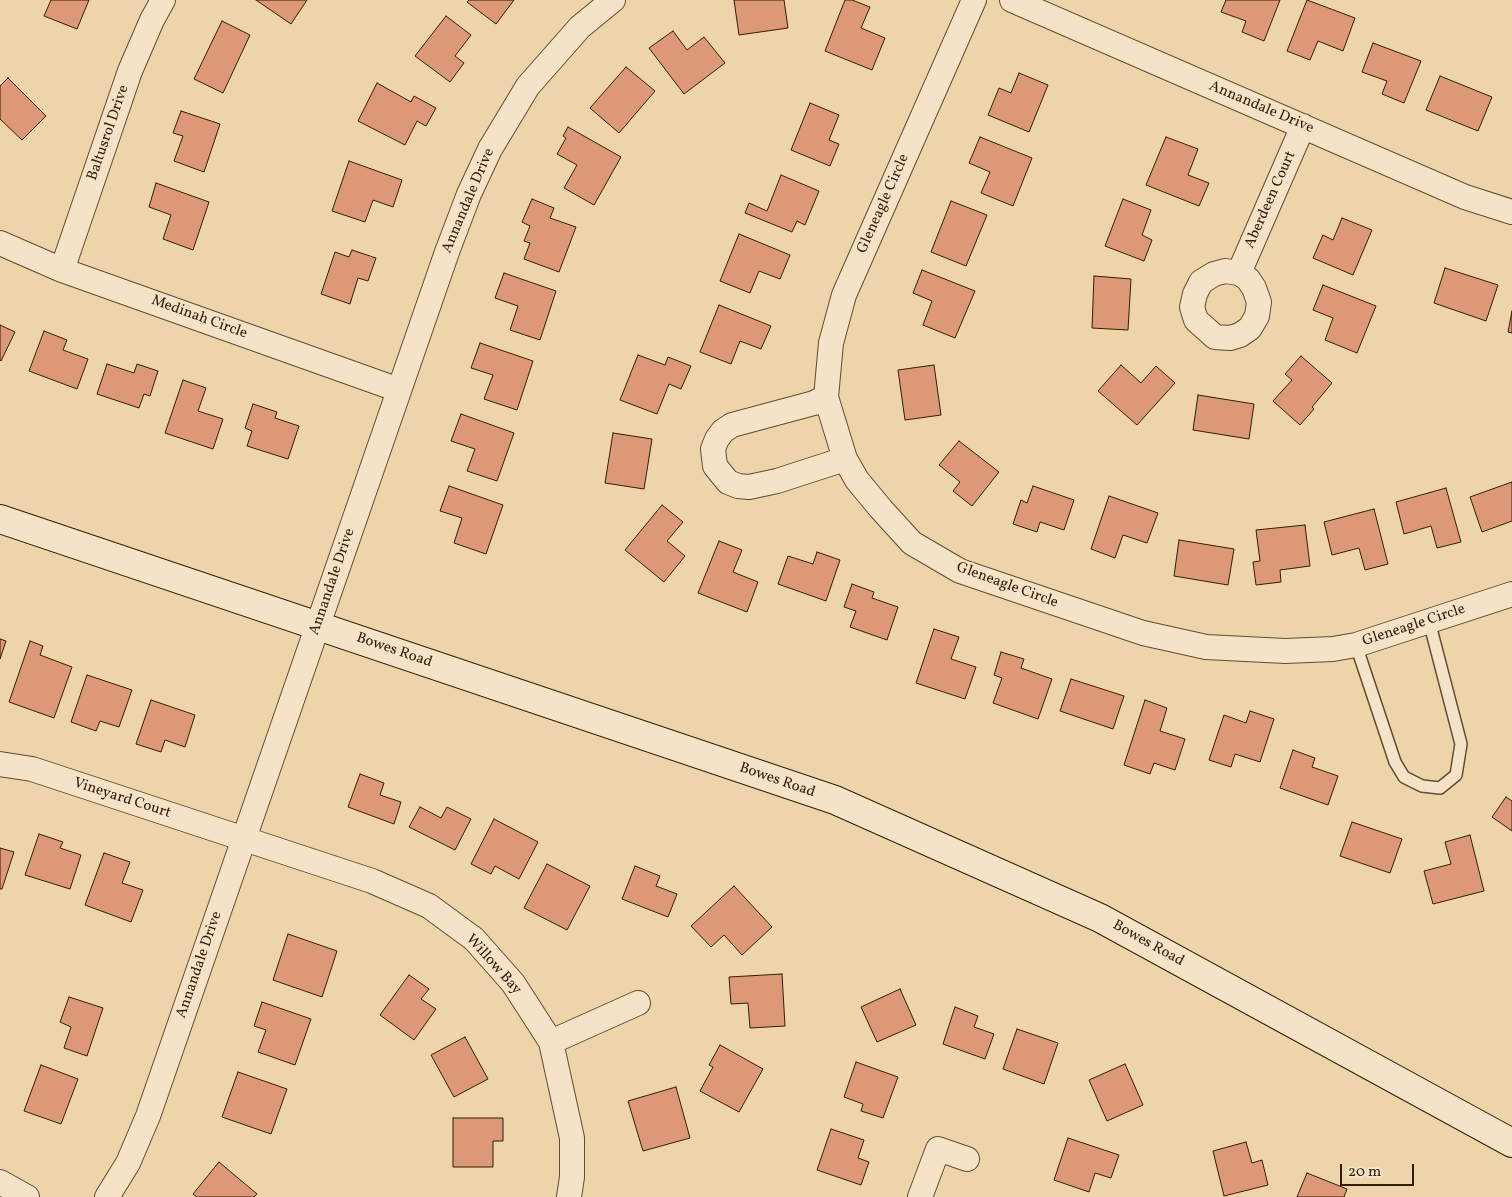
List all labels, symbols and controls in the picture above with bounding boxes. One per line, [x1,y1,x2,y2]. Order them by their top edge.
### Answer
street label: Annandale Drive [1206,78,1316,138]
street label: Baltusrol Drive [84,83,134,183]
street label: Annandale Drive [439,146,499,256]
street label: Aberdeen Court [1242,149,1300,251]
street label: Gleneagle Circle [854,152,914,256]
street label: Medinah Circle [149,292,249,344]
street label: Annandale Drive [306,526,360,638]
street label: Gleneagle Circle [954,559,1060,613]
street label: Gleneagle Circle [1360,601,1468,651]
street label: Bowes Road [354,630,434,672]
street label: Bowes Road [737,760,817,802]
street label: Vineyard Court [71,775,173,823]
street label: Annandale Drive [173,909,227,1021]
street label: Bowes Road [1109,917,1187,971]
street label: Willow Bay [461,931,525,999]
scale bar [1342,1154,1416,1186]
text: 20 m [1348,1162,1381,1183]

